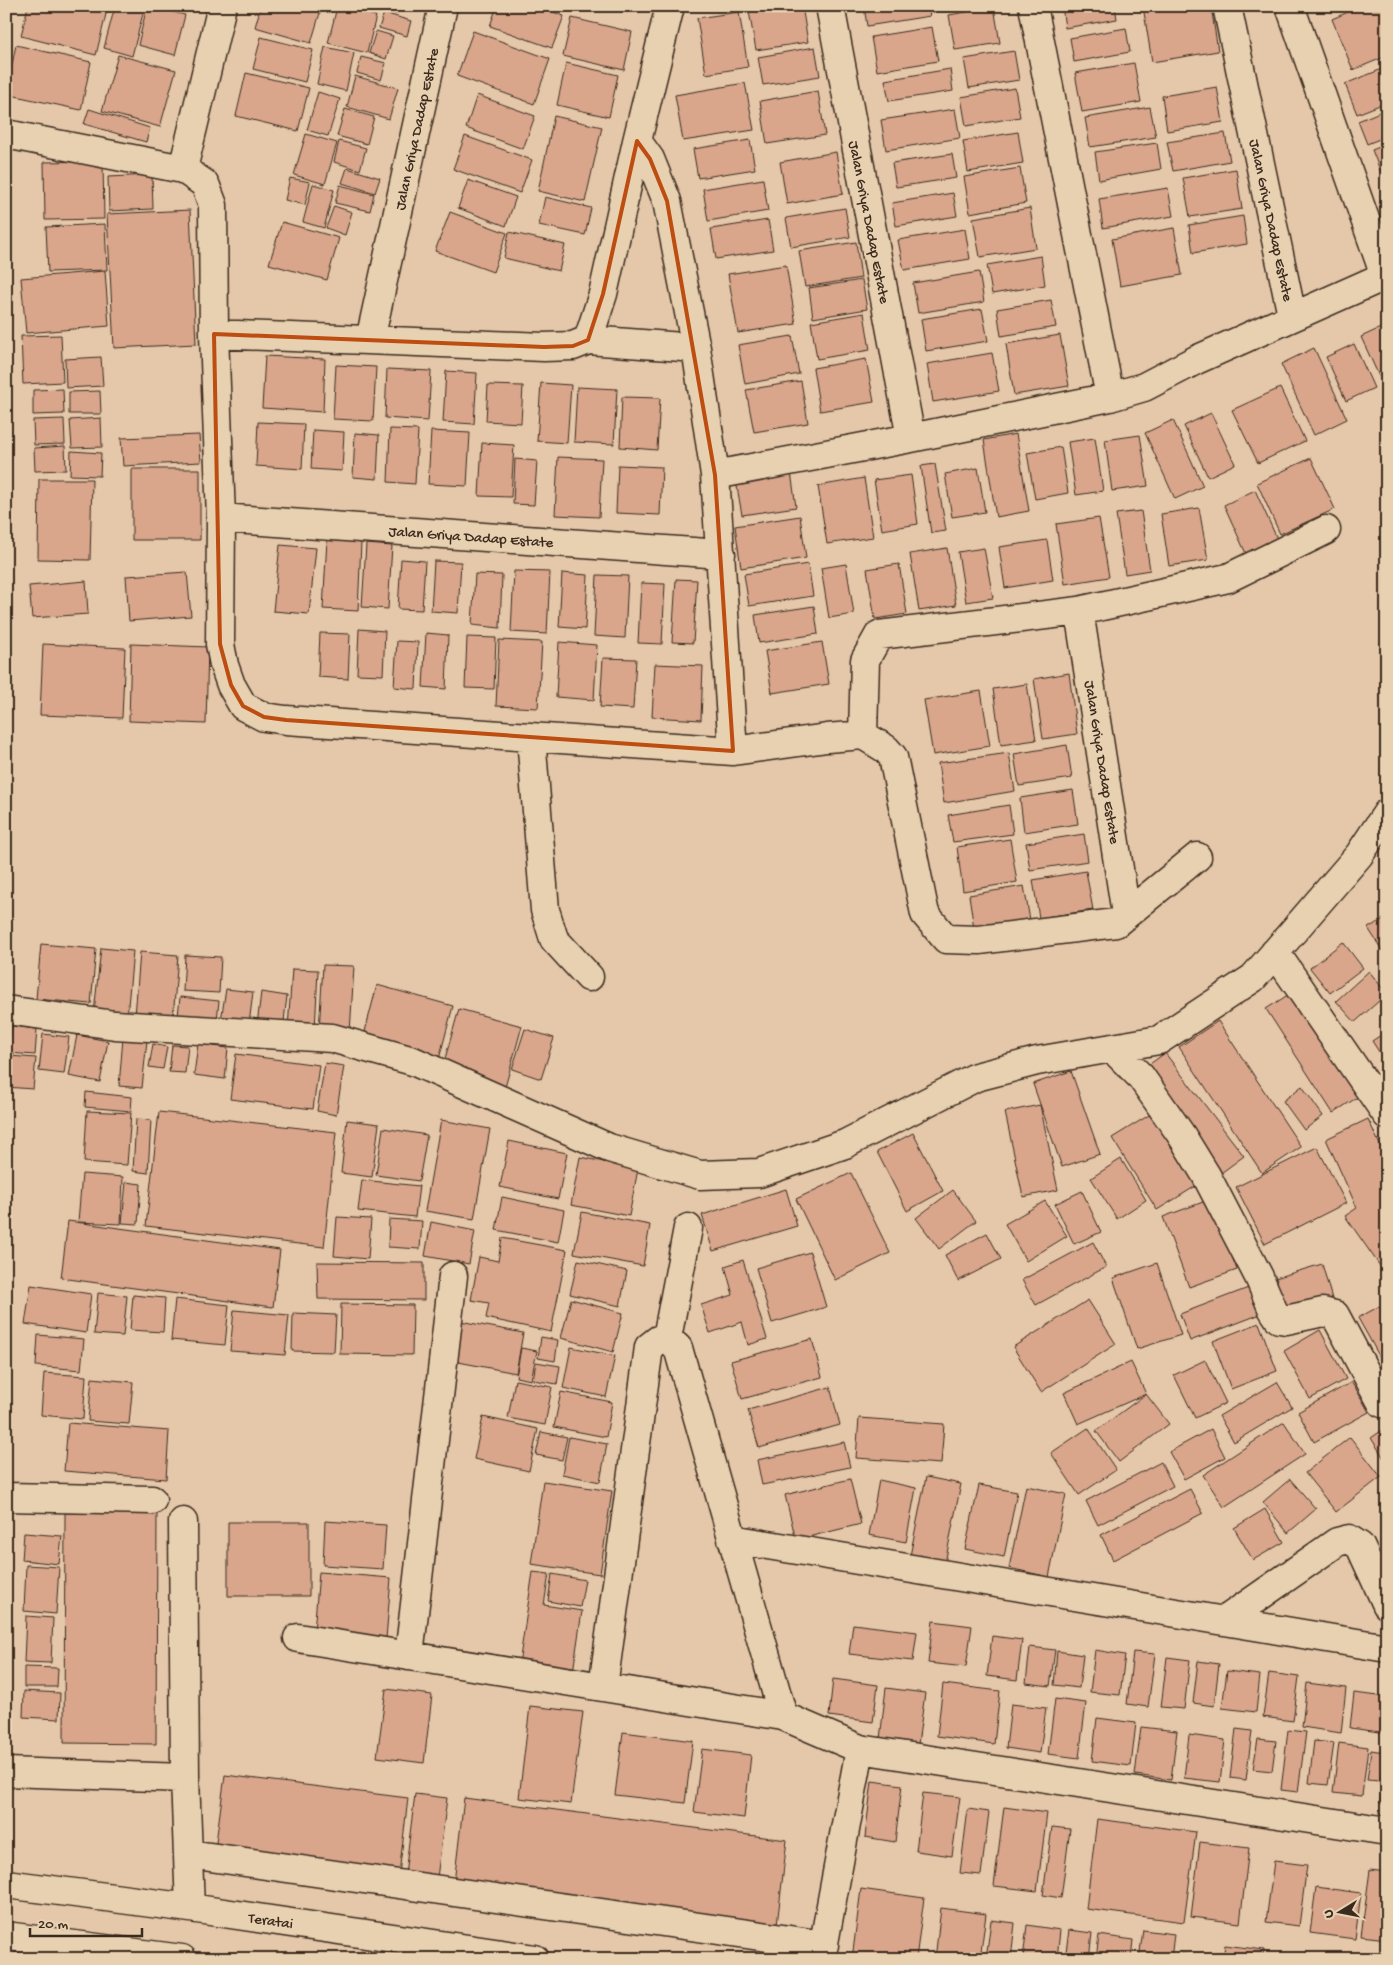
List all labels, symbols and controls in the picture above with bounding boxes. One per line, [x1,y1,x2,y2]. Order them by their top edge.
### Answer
street label: Jalan Griya Dadap Estate [392,46,444,212]
street label: Jalan Griya Dadap Estate [1244,138,1296,303]
street label: Jalan Griya Dadap Estate [843,140,893,305]
street label: Jalan Griya Dadap Estate [388,523,554,553]
street label: Jalan Griya Dadap Estate [1079,679,1123,846]
north arrow [1316,1888,1366,1938]
scale bar [30,1905,142,1937]
text: U [1321,1908,1339,1919]
street label: Teratai [246,1910,294,1934]
text: 20 m [38,1916,68,1934]

